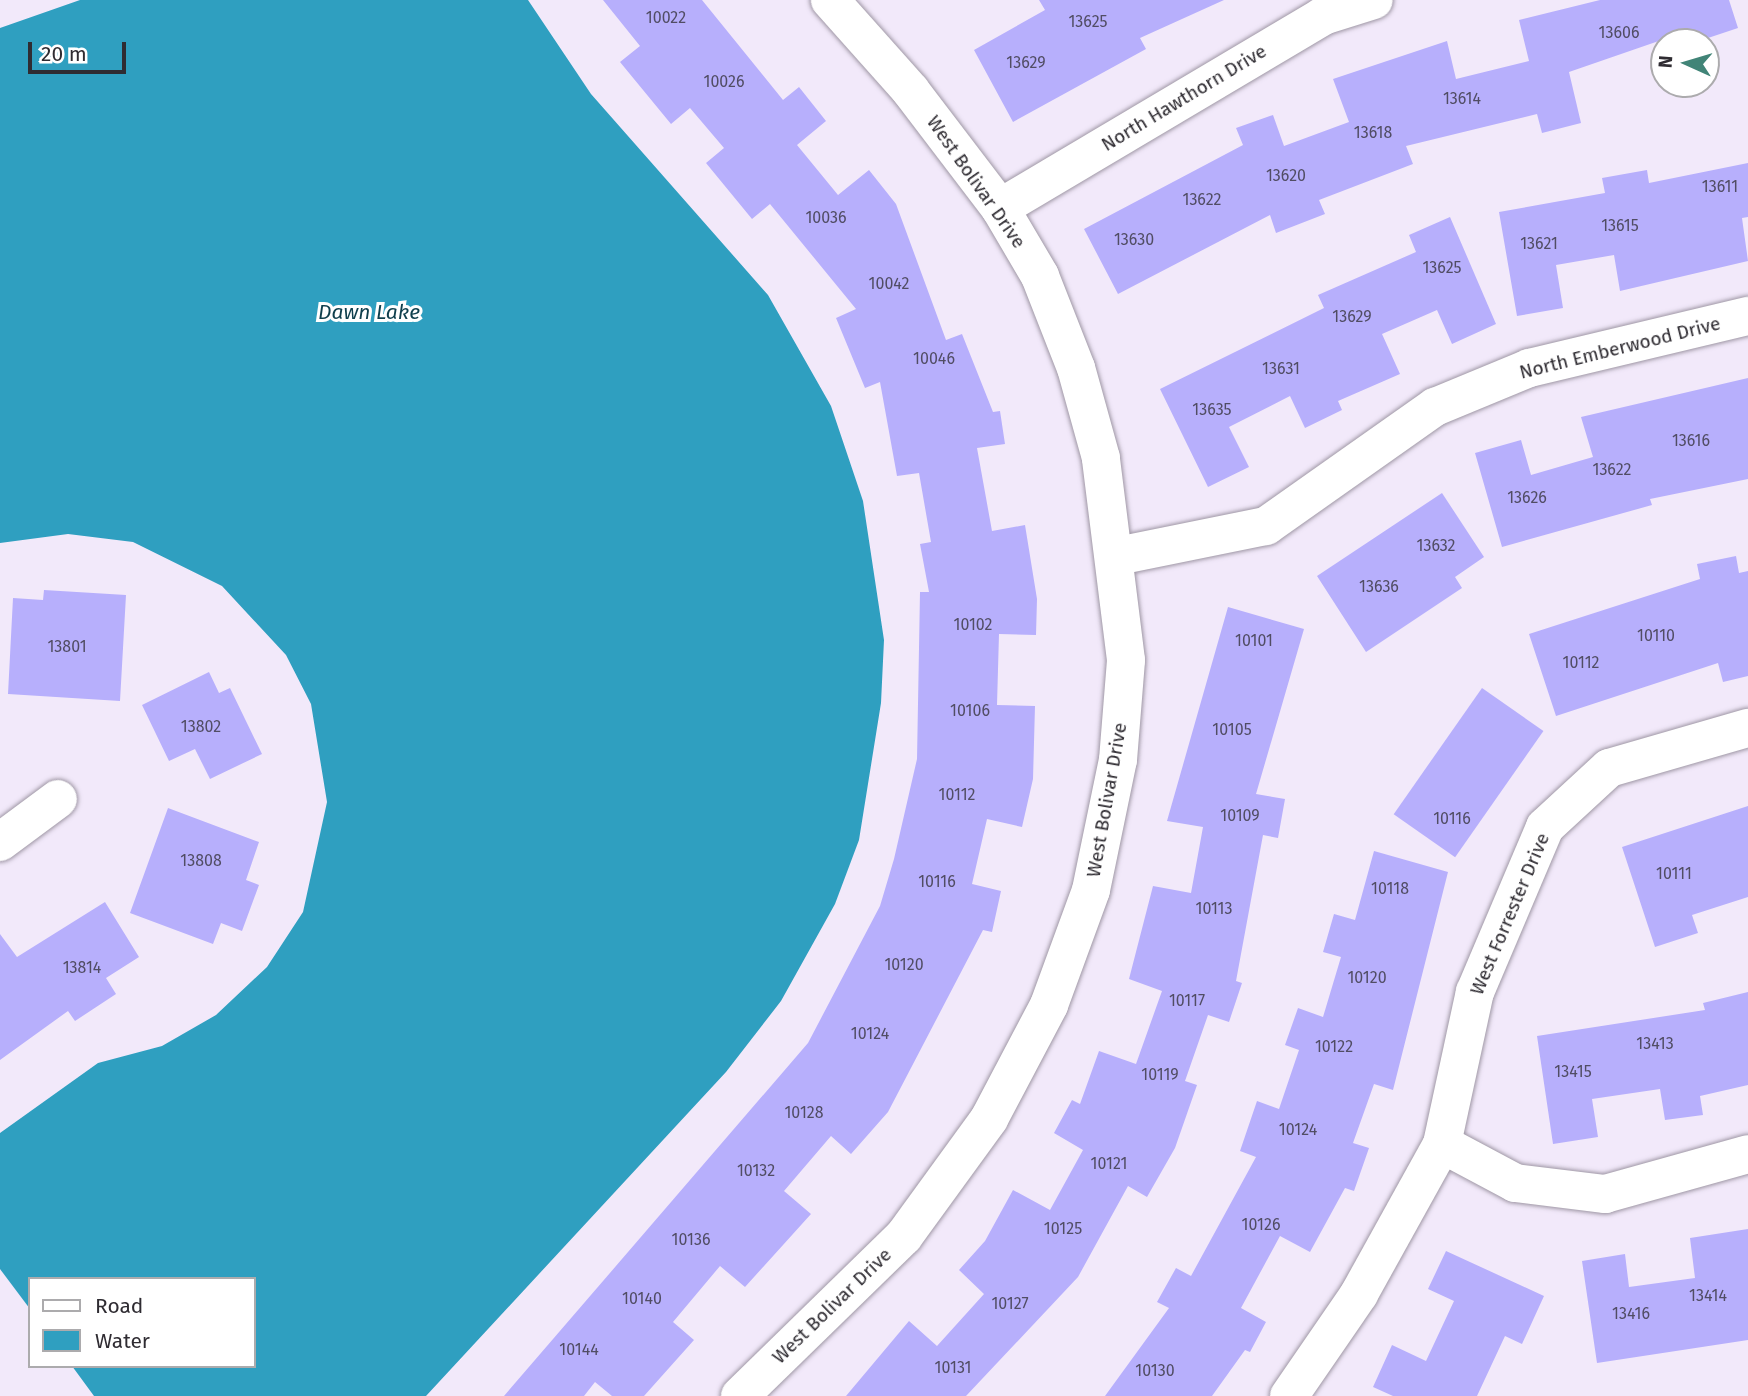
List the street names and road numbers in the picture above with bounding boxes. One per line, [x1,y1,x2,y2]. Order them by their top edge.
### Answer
street label: North Hawthorn Drive [1097,40,1271,156]
street label: West Bolivar Drive [922,111,1030,253]
street label: North Emberwood Drive [1517,312,1723,384]
street label: West Bolivar Drive [1082,721,1132,879]
street label: West Forrester Drive [1466,830,1554,998]
street label: West Bolivar Drive [768,1243,896,1369]

